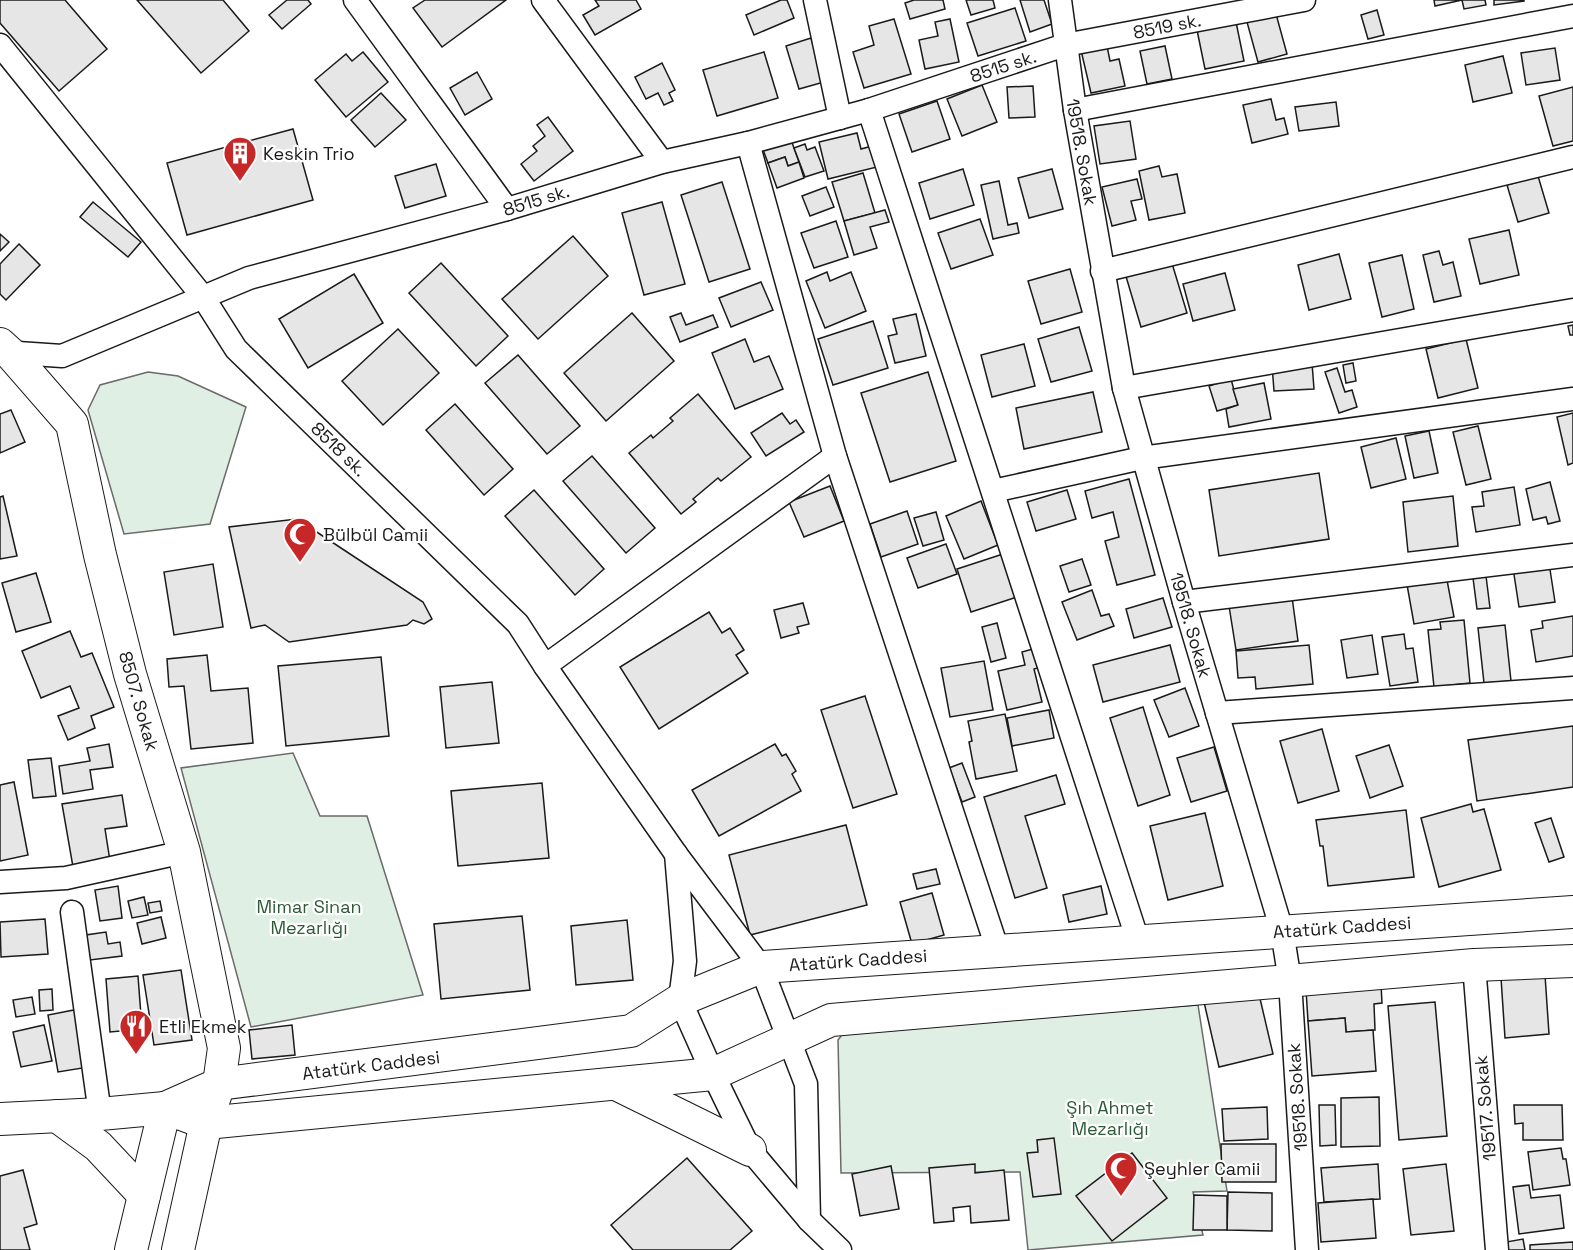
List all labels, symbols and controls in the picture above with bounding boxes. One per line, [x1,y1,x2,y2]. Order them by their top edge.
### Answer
street label: 8519 sk. [1131,8,1203,44]
street label: 8515 sk. [967,44,1039,88]
street label: 19518. Sokak [1061,97,1103,208]
building icon: Keskin Trio [222,135,258,182]
place label: Keskin Trio [263,142,355,165]
street label: 8515 sk. [500,179,572,221]
street label: 8518 sk. [306,417,372,481]
mosque icon: Bülbül Camii [282,516,318,563]
place label: Bülbül Camii [323,523,428,546]
street label: 19518. Sokak [1165,570,1217,680]
street label: 8507. Sokak [114,649,164,754]
park label: Mimar Sinan Mezarlığı [256,895,362,939]
street label: Atatürk Caddesi [1272,911,1412,943]
street label: Atatürk Caddesi [788,944,928,976]
restaurant icon: Etli Ekmek [118,1008,154,1055]
place label: Etli Ekmek [159,1015,247,1038]
street label: 19518. Sokak [1282,1042,1312,1152]
street label: Atatürk Caddesi [301,1045,441,1085]
street label: 19517. Sokak [1469,1054,1501,1162]
park label: Şıh Ahmet Mezarlığı [1066,1096,1154,1140]
mosque icon: Şeyhler Camii [1103,1150,1139,1197]
place label: Şeyhler Camii [1144,1157,1260,1180]

